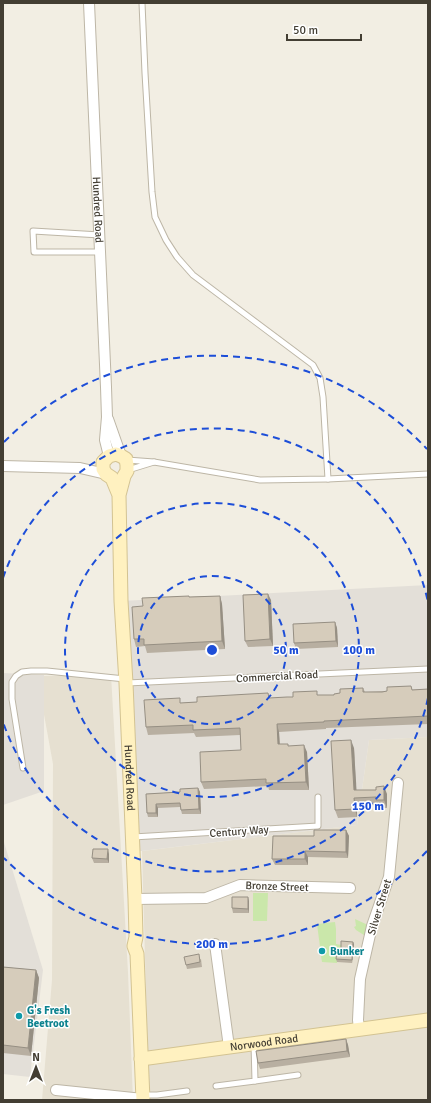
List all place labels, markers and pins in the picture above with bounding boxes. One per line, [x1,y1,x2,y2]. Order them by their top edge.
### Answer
centre of rings [205,643,219,657]
place label: Bunker [330,945,365,958]
marker: Bunker [317,946,327,956]
place label: G's Fresh Beetroot [27,1004,70,1030]
marker: G's Fresh Beetroot [14,1011,24,1021]

